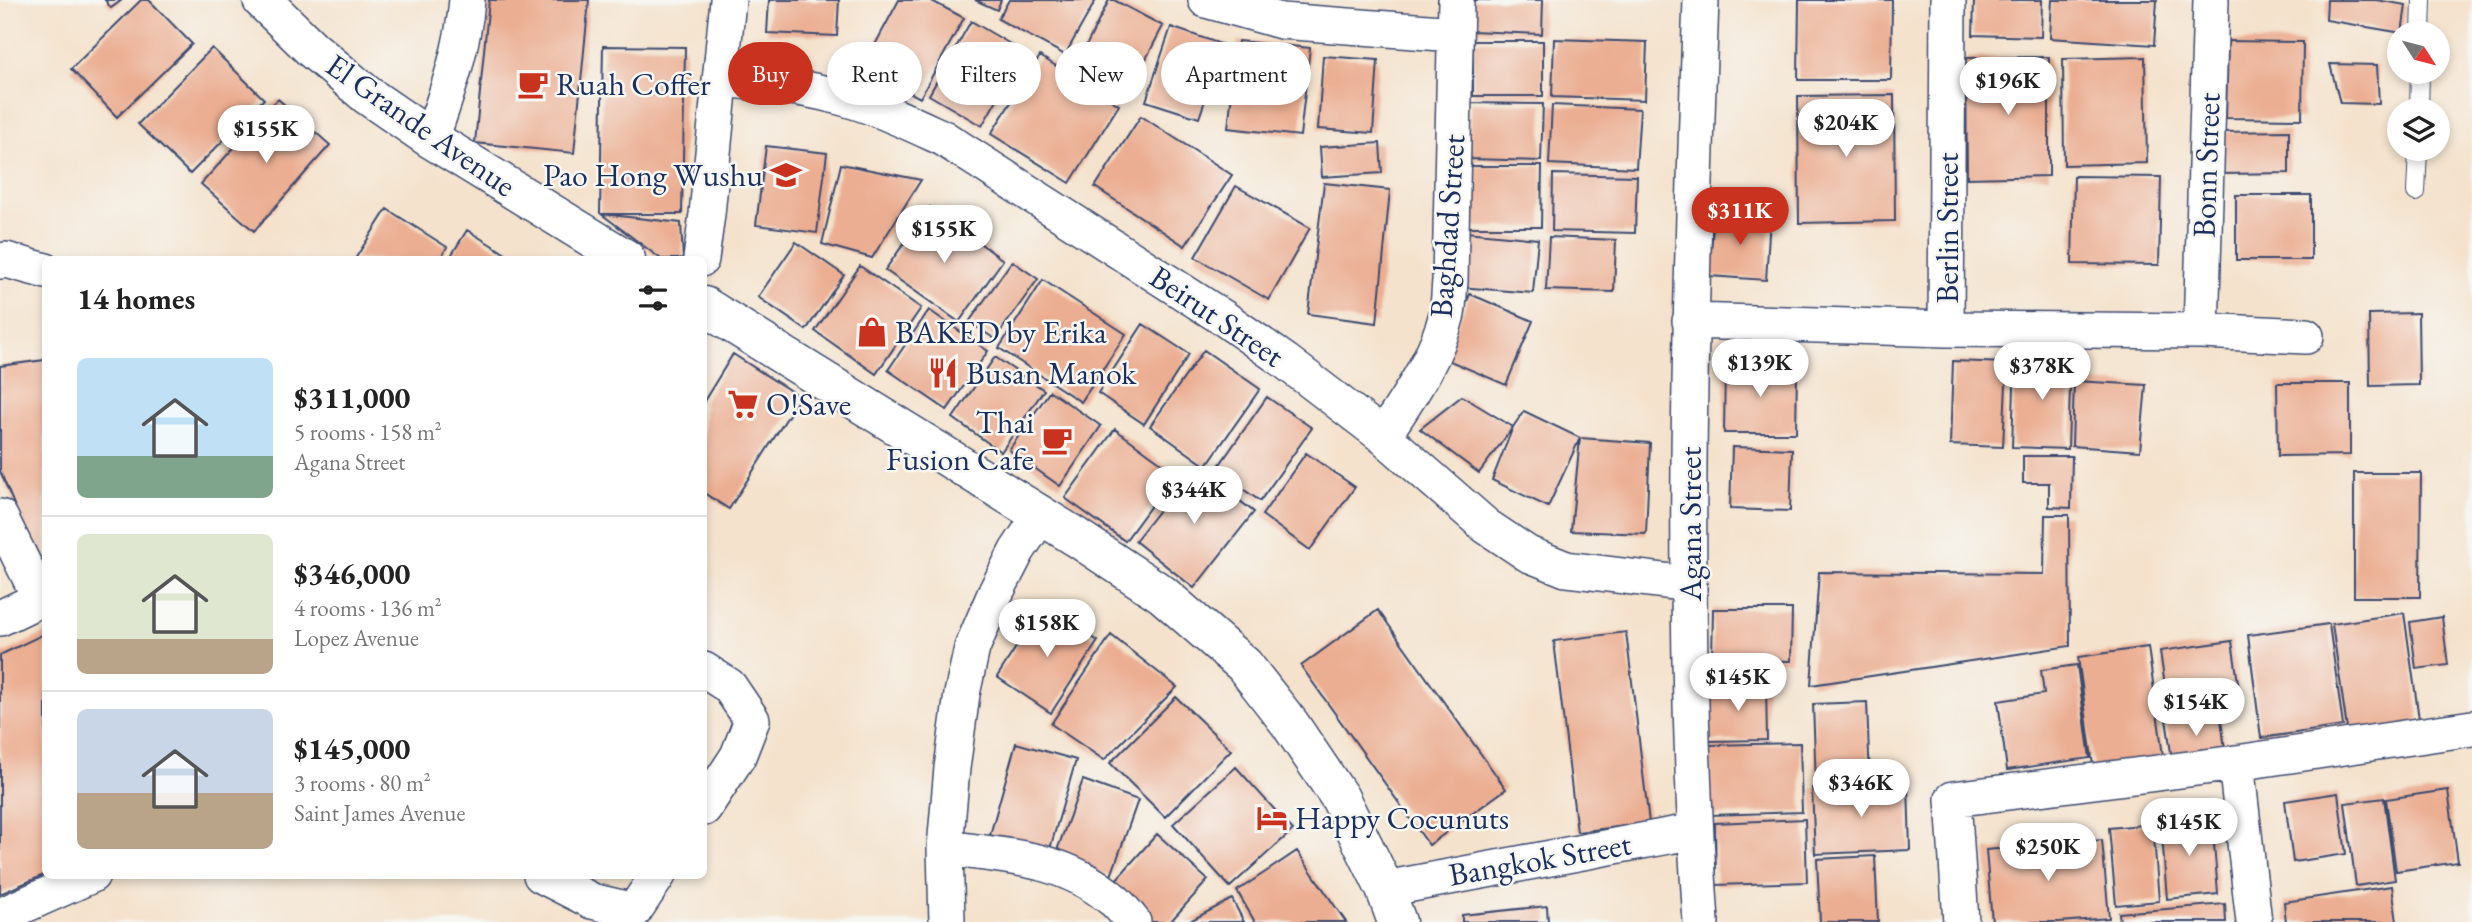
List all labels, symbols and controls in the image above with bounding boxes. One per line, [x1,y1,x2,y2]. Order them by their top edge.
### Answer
north arrow [2387,21,2450,84]
map controls [2387,21,2450,161]
chip: Buy [728,42,813,105]
chip: Rent [827,42,922,105]
chip: Filters [936,42,1041,105]
chip: New [1055,42,1147,105]
chip: Apartment [1161,42,1311,105]
street label: El Grande Avenue [318,44,524,206]
pin: $196K [1959,58,2057,117]
place label: Ruah Coffer [556,63,711,105]
text: $196K [1976,65,2040,95]
cafe icon: Ruah Coffer [516,67,550,101]
street label: Bonn Street [2182,92,2230,238]
button: layers [2387,98,2450,161]
pin: $204K [1797,100,1895,159]
pin: $155K [217,106,315,165]
text: $204K [1814,107,1878,137]
text: $155K [234,113,298,143]
street label: Baghdad Street [1420,133,1474,319]
street label: Berlin Street [1926,152,1968,304]
place label: Pao Hong Wushu [543,154,763,196]
school or university icon: Pao Hong Wushu [769,158,803,192]
pin: $311K [1691,188,1789,247]
text: $311K [1708,195,1772,225]
pin: $155K [895,205,993,265]
text: $155K [912,213,976,243]
street label: Beirut Street [1142,256,1292,376]
text: 14 homes [77,279,195,318]
icon: filters [634,279,672,317]
place label: BAKED by Erika [895,311,1107,353]
shop icon: BAKED by Erika [855,315,889,349]
pin: $139K [1711,340,1809,399]
pin: $378K [1993,342,2091,402]
text: $139K [1728,347,1792,377]
text: $378K [2010,350,2074,380]
place label: Busan Manok [966,352,1137,394]
restaurant icon: Busan Manok [926,356,960,390]
text: $311,000 [294,378,410,417]
place label: O!Save [766,383,851,425]
icon: home [133,386,217,470]
supermarket icon: O!Save [726,387,760,421]
place label: Thai Fusion Cafe [886,401,1034,480]
text: 5 rooms · 158 m² [294,417,442,447]
cafe icon: Thai Fusion Cafe [1040,423,1074,457]
street label: Agana Street [1669,446,1711,603]
text: Agana Street [294,447,406,477]
pin: $344K [1145,466,1243,526]
text: $344K [1162,474,1226,504]
text: $346,000 [294,554,410,593]
icon: home [133,562,217,646]
text: 4 rooms · 136 m² [294,593,442,623]
pin: $158K [998,600,1096,659]
text: $158K [1015,607,1079,637]
text: Lopez Avenue [294,623,419,653]
pin: $145K [1689,654,1787,713]
text: $145K [1706,661,1770,691]
pin: $154K [2147,678,2245,738]
text: $154K [2164,686,2228,716]
text: $145,000 [294,729,410,768]
icon: home [133,737,217,821]
pin: $346K [1812,760,1910,819]
text: $346K [1829,767,1893,797]
text: 3 rooms · 80 m² [294,768,431,798]
place label: Happy Cocunuts [1295,797,1509,839]
text: Saint James Avenue [294,798,465,828]
pin: $145K [2140,798,2238,858]
hotel icon: Happy Cocunuts [1255,801,1289,835]
text: $145K [2157,806,2221,836]
street label: Bangkok Street [1446,822,1634,896]
pin: $250K [1999,824,2097,883]
text: $250K [2016,831,2080,861]

